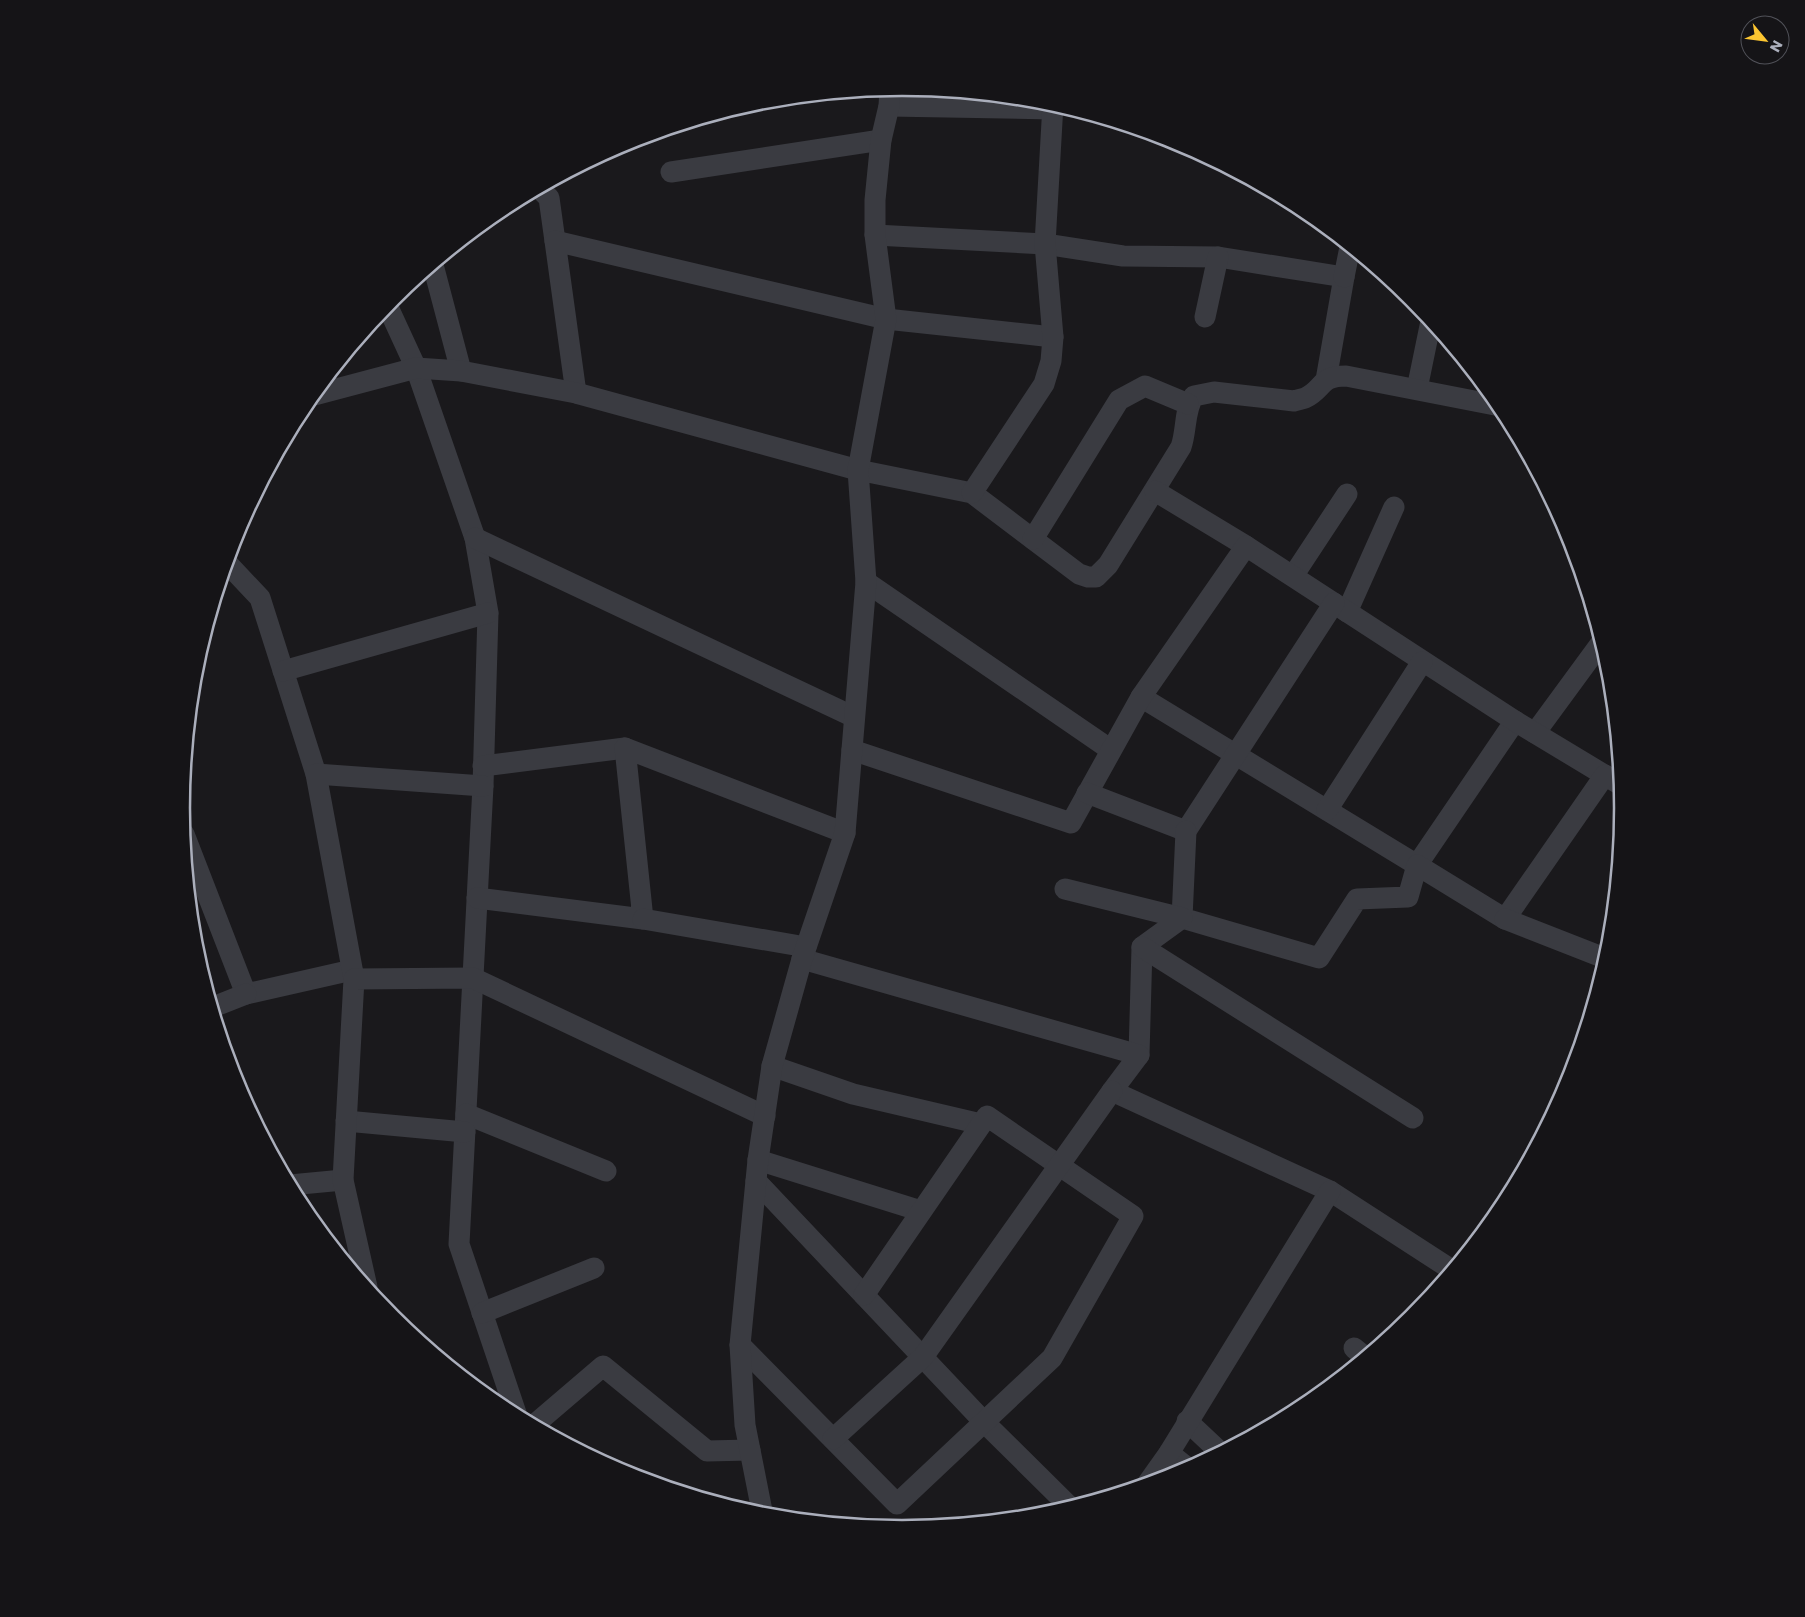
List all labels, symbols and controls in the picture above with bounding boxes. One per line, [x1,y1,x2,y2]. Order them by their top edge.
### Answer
north arrow [1740,15,1790,65]
text: N [1765,37,1788,56]

